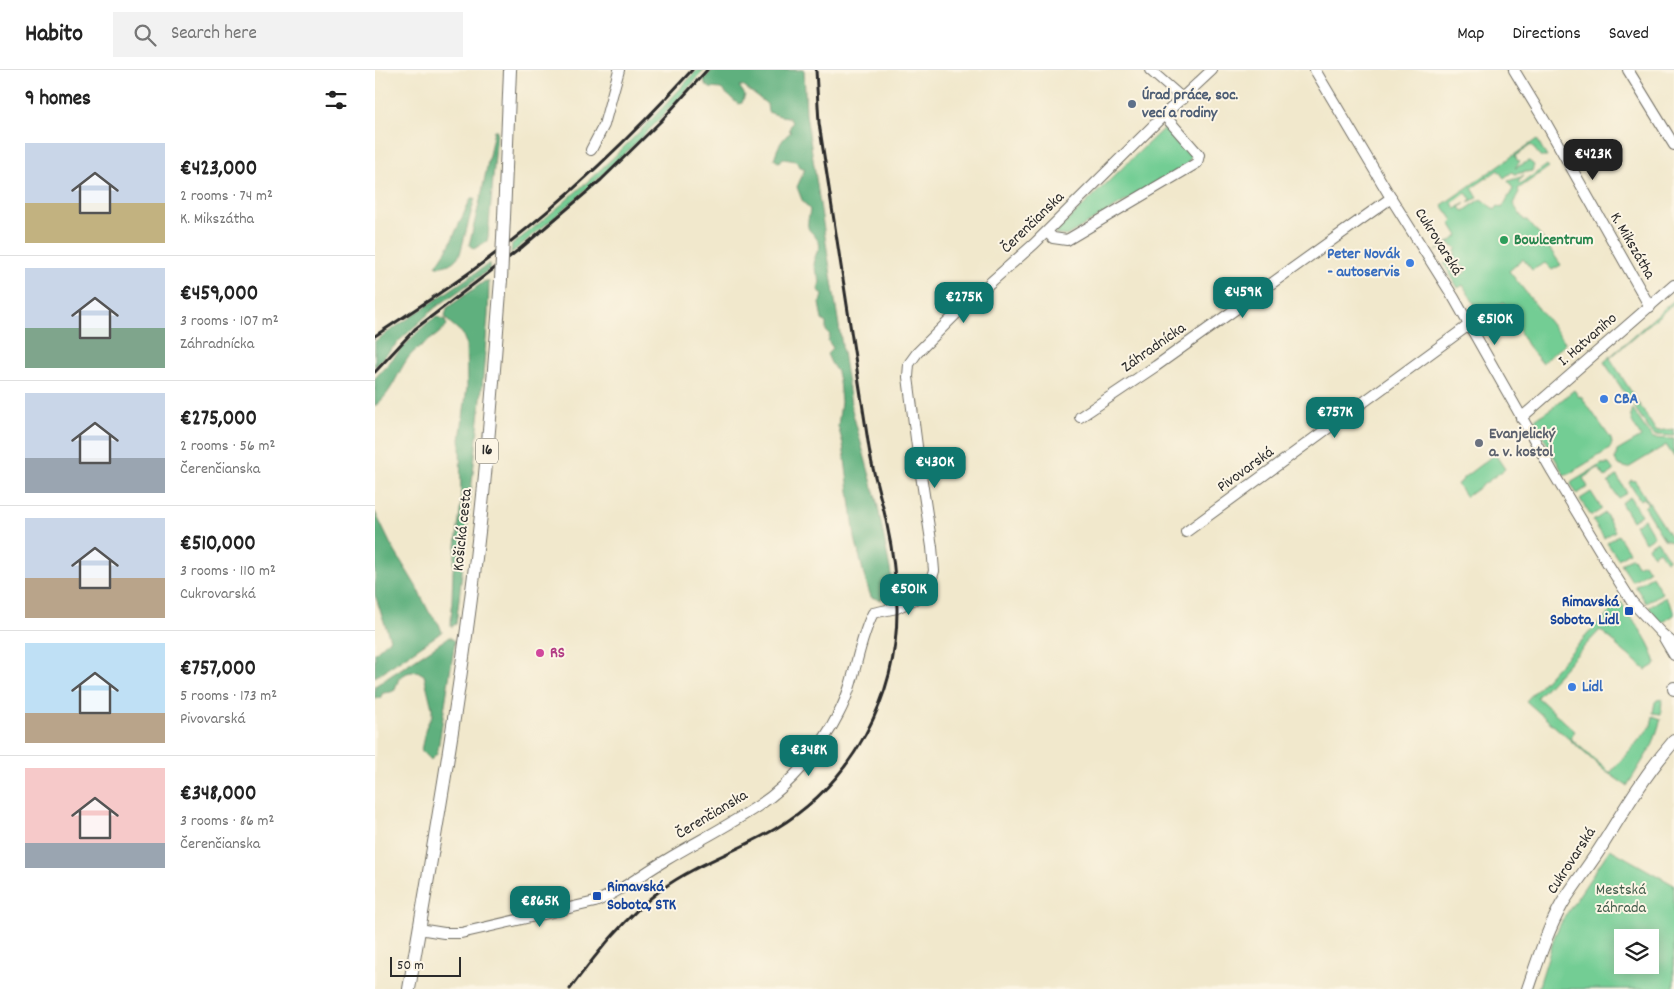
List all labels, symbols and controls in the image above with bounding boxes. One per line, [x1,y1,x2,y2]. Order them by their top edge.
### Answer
search box [113,12,463,57]
text: Habito [25,18,83,52]
icon: search [131,21,159,49]
text: Search here [171,21,257,48]
text: Map [1457,22,1484,47]
text: Directions [1512,22,1581,47]
text: Saved [1609,22,1649,47]
place label: Úrad práce, soc. vecí a rodiny [1142,84,1239,125]
text: 9 homes [25,85,91,115]
icon: filters [322,86,350,114]
marker: Úrad práce, soc. vecí a rodiny [1126,98,1138,110]
pin: €423K [1558,138,1628,181]
text: €423K [1574,143,1612,166]
text: €423,000 [180,155,257,185]
icon: home [65,163,125,223]
text: 2 rooms · 74 m² [180,185,273,208]
street label: Čerenčianska [996,186,1070,259]
street label: Cukrovarská [1408,204,1468,280]
text: K. Mikszátha [180,208,254,231]
street label: K. Mikszátha [1604,208,1661,284]
place label: Bowlcentrum [1514,229,1593,252]
marker: Bowlcentrum [1498,234,1510,246]
place label: Peter Novák - autoservis [1327,243,1400,284]
marker: Peter Novák - autoservis [1404,257,1416,269]
pin: €459K [1208,276,1278,319]
text: €459,000 [180,280,258,310]
text: €459K [1224,281,1262,304]
pin: €275K [929,282,999,324]
text: €275K [946,286,982,309]
icon: home [65,288,125,348]
pin: €510K [1460,304,1530,346]
text: €510K [1477,308,1513,331]
street label: I. Hatvaniho [1553,308,1623,372]
text: 3 rooms · 107 m² [180,310,279,333]
street label: Záhradnícka [1117,317,1191,379]
text: Záhradnícka [180,333,254,356]
place label: CBA [1614,388,1638,411]
marker: CBA [1598,393,1610,405]
pin: €757K [1300,396,1370,439]
text: €757K [1317,401,1353,424]
text: €275,000 [180,405,257,435]
icon: home [65,413,125,473]
place label: Evanjelický a. v. kostol [1489,423,1557,464]
text: 2 rooms · 56 m² [180,435,275,458]
marker: Evanjelický a. v. kostol [1473,437,1485,449]
road number: 16 [476,438,498,464]
street label: Pivovarská [1213,441,1279,499]
pin: €430K [900,446,970,489]
text: €430K [916,451,954,474]
text: Čerenčianska [180,458,260,481]
street label: Košická cesta [447,487,479,572]
text: €510,000 [180,530,256,560]
icon: home [65,538,125,598]
text: 3 rooms · 110 m² [180,560,276,583]
pin: €501K [874,574,944,616]
text: €501K [891,578,927,601]
text: Cukrovarská [180,583,256,606]
place label: Rimavská Sobota, Lidl [1550,591,1620,632]
marker: Rimavská Sobota, Lidl [1623,605,1635,617]
place label: RS [550,642,565,665]
marker: RS [534,647,546,659]
text: €757,000 [180,655,256,685]
icon: home [65,663,125,723]
place label: Lidl [1582,676,1603,699]
marker: Lidl [1566,681,1578,693]
text: 5 rooms · 173 m² [180,685,277,708]
text: Pivovarská [180,708,245,731]
pin: €348K [774,734,844,777]
text: €348K [791,739,827,762]
text: €348,000 [180,780,257,810]
street label: Čerenčianska [672,784,753,846]
icon: home [65,788,125,848]
text: 3 rooms · 86 m² [180,810,274,833]
street label: Cukrovarská [1542,823,1602,899]
text: Čerenčianska [180,833,260,856]
place label: Rimavská Sobota, STK [607,876,677,917]
park label: Mestská záhrada [1596,879,1646,920]
pin: €865K [505,886,575,928]
text: €865K [521,890,559,913]
marker: Rimavská Sobota, STK [591,890,603,902]
map controls [1614,929,1659,974]
button: layers [1614,929,1659,974]
scale bar [390,954,461,977]
text: 50 m [397,956,424,976]

